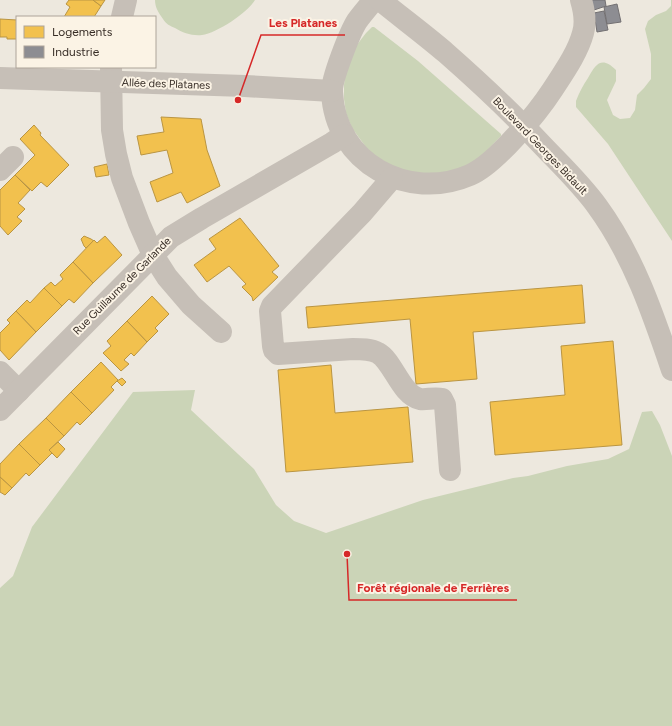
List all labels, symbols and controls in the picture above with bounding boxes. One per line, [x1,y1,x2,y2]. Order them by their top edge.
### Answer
callout: Les Platanes [261,11,345,35]
legend [16,16,156,68]
text: Les Platanes [269,16,338,30]
text: Logements [52,25,113,39]
text: Industrie [52,45,100,59]
street label: Allée des Platanes [121,76,211,92]
street label: Boulevard Georges Bidault [490,95,590,197]
street label: Rue Guillaume de Garlande [70,234,174,338]
callout: Forêt régionale de Ferrières [349,576,517,600]
text: Forêt régionale de Ferrières [357,581,510,595]

